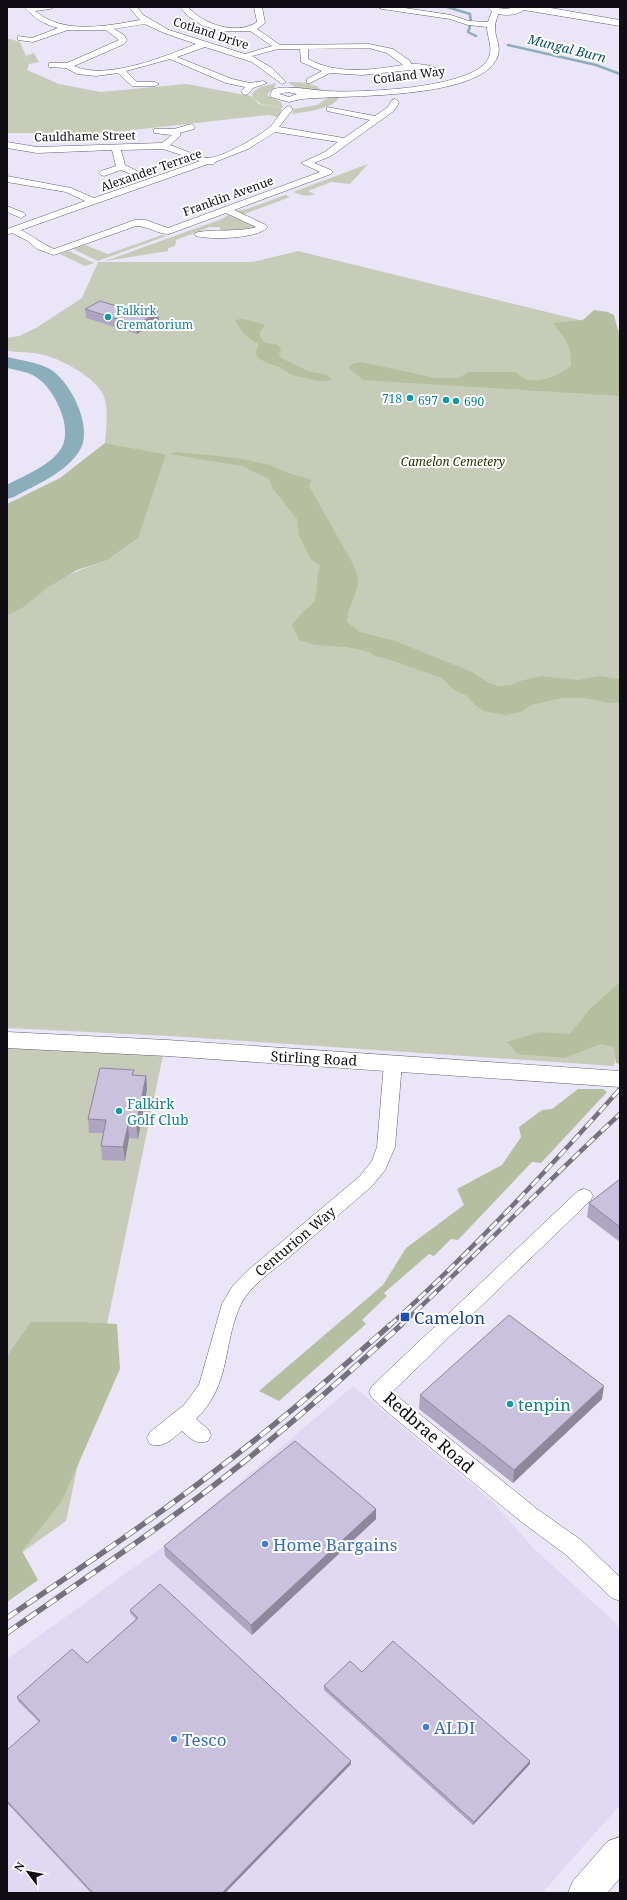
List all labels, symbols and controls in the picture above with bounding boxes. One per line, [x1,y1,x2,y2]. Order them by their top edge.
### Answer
street label: Cotland Drive [171,13,251,53]
water label: Mungal Burn [525,29,608,66]
street label: Cotland Way [372,62,446,88]
street label: Cauldhame Street [34,127,136,145]
street label: Alexander Terrace [98,145,204,195]
street label: Franklin Avenue [180,172,276,220]
place label: Falkirk Crematorium [116,302,193,333]
marker: Falkirk Crematorium [103,312,113,322]
place label: 718 [382,390,402,407]
place label: 697 [418,392,438,409]
marker: 718 [405,393,415,403]
place label: 690 [464,393,484,410]
marker: 697 [441,395,451,405]
marker: 690 [451,396,461,406]
park label: Camelon Cemetery [401,453,505,470]
street label: Stirling Road [270,1046,358,1070]
place label: Falkirk Golf Club [127,1094,189,1129]
marker: Falkirk Golf Club [114,1106,124,1116]
street label: Centurion Way [251,1202,339,1280]
place label: Camelon [414,1306,485,1329]
marker: Camelon [399,1311,411,1323]
street label: Redbrae Road [379,1386,480,1478]
place label: tenpin [518,1393,571,1416]
marker: tenpin [505,1399,515,1409]
place label: Home Bargains [273,1533,397,1556]
marker: Home Bargains [260,1539,270,1549]
place label: ALDI [434,1716,475,1739]
marker: ALDI [421,1722,431,1732]
place label: Tesco [182,1728,227,1751]
marker: Tesco [169,1734,179,1744]
north arrow [8,1852,48,1892]
text: N [10,1859,28,1874]

